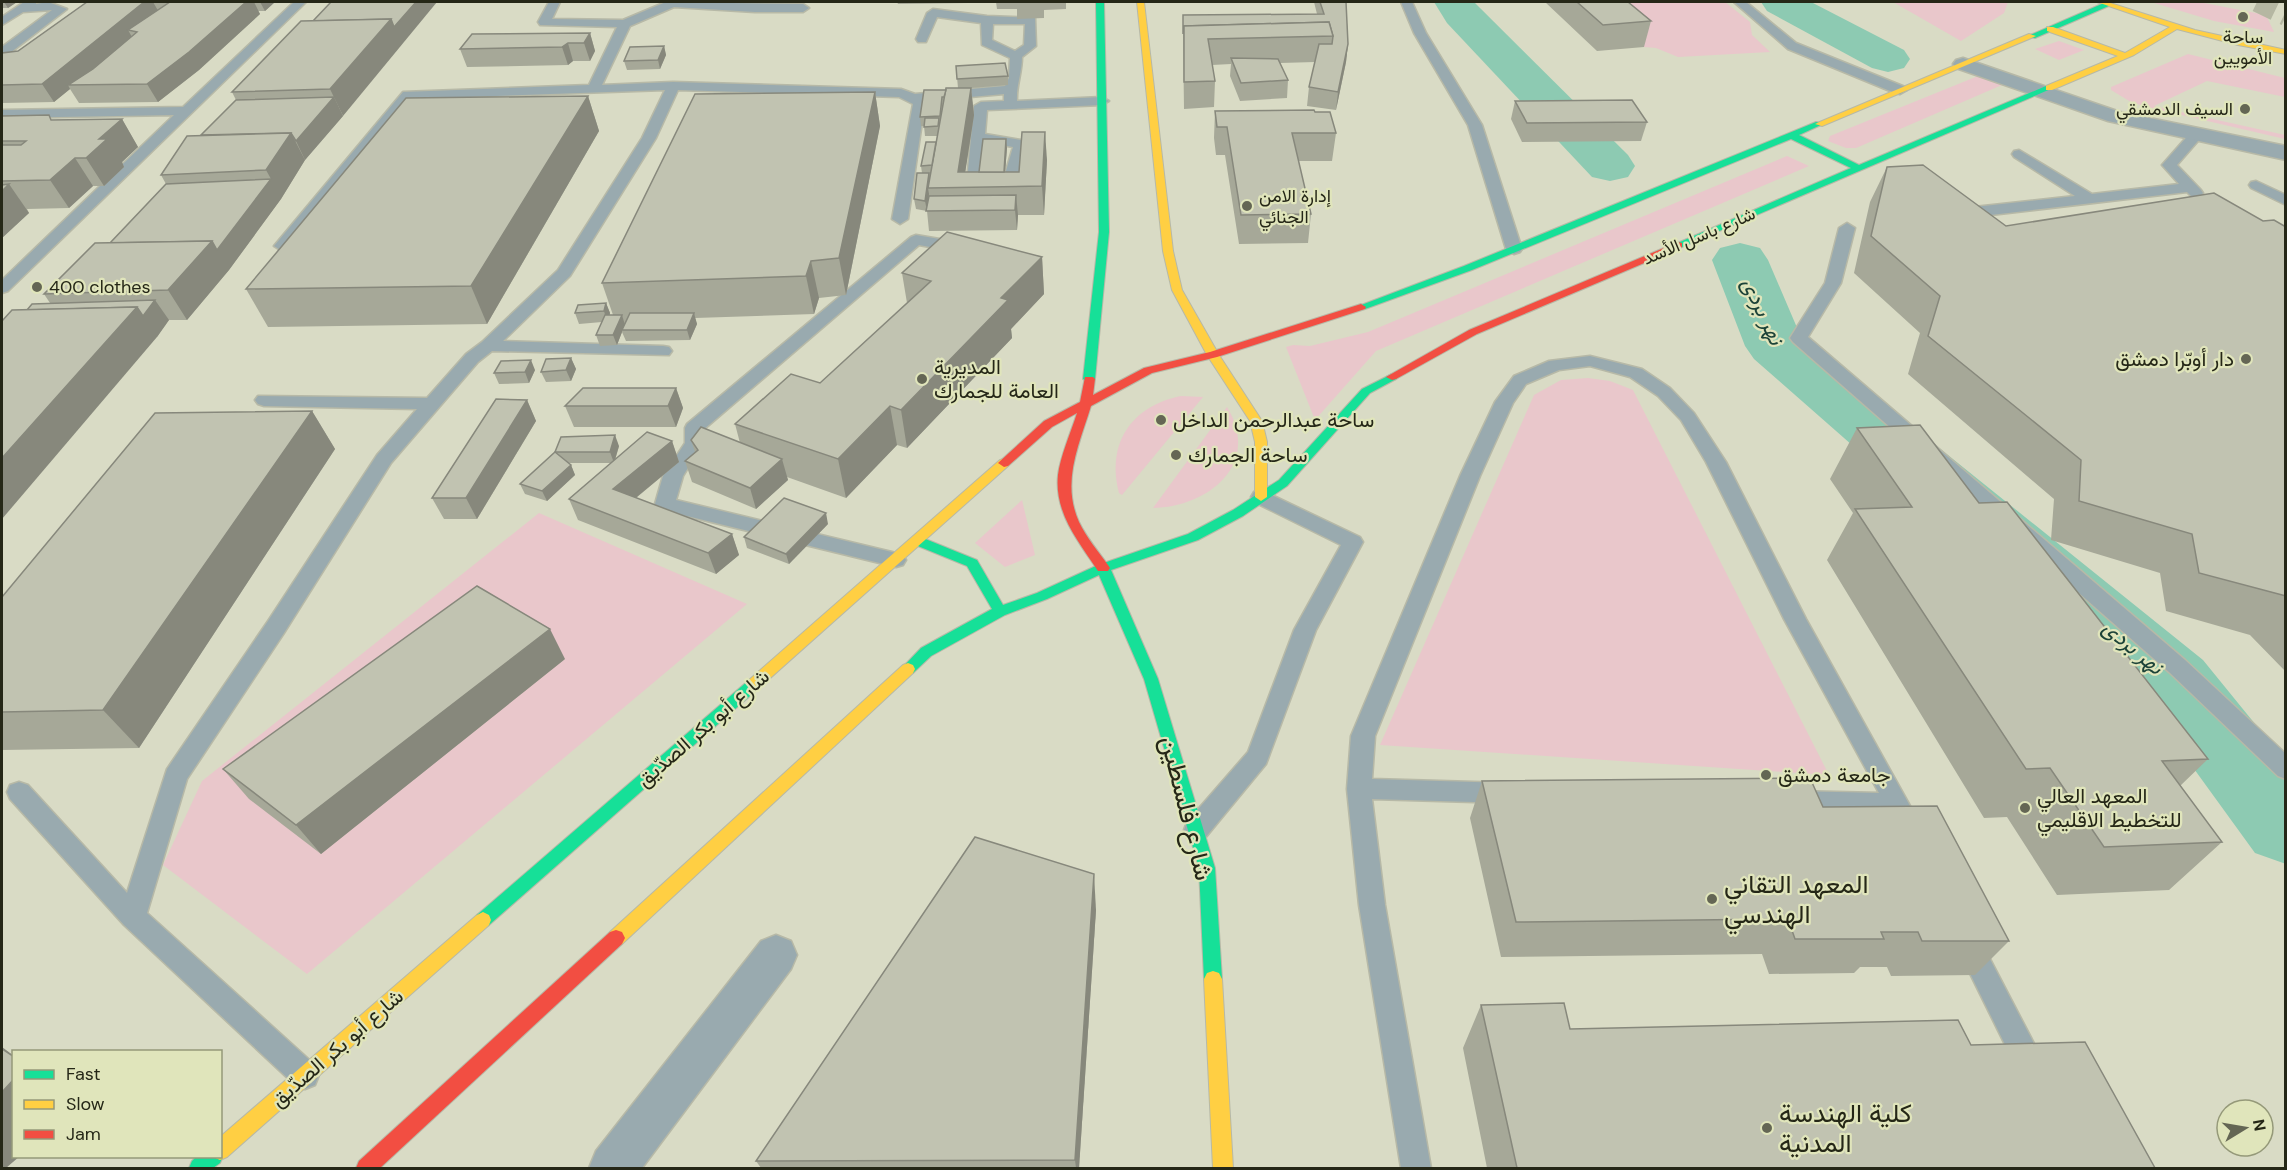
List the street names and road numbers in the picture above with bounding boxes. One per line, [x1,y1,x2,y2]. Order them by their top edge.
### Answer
street label: شارع باسل الأسد [1639,201,1759,271]
street label: شارع أبو بكر الصدّيق [631,663,775,793]
street label: شارع فلسطين [1152,732,1221,884]
street label: شارع أبو بكر الصدّيق [265,983,409,1113]

